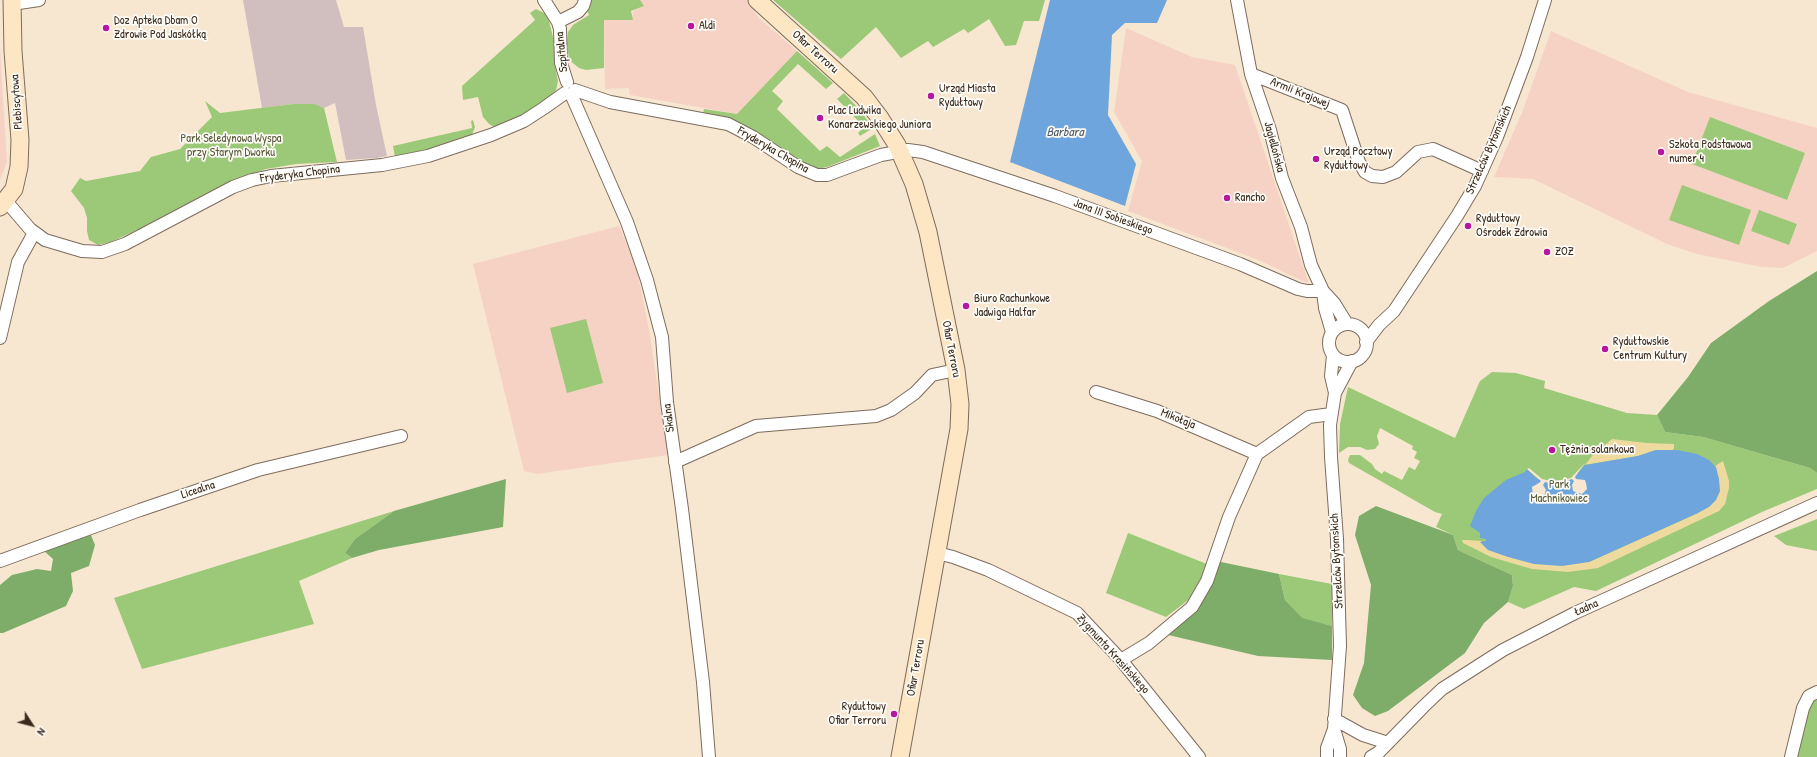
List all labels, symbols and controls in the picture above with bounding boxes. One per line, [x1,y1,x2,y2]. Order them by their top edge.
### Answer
place label: Doz Apteka Dbam O Zdrowie Pod Jaskółką [114,14,206,42]
place label: Aldi [699,19,715,33]
marker: Aldi [686,21,696,31]
marker: Doz Apteka Dbam O Zdrowie Pod Jaskółką [101,23,111,33]
street label: Ofiar Terroru [789,27,841,77]
street label: Szpitalna [553,31,571,73]
street label: Plebiscytowa [8,74,26,130]
street label: Armii Krajowej [1268,74,1332,112]
place label: Urząd Miasta Rydułtowy [939,82,995,110]
marker: Urząd Miasta Rydułtowy [926,91,936,101]
street label: Strzelców Bytomskich [1463,103,1515,197]
place label: Plac Ludwika Konarzewskiego Juniora [828,104,931,132]
marker: Plac Ludwika Konarzewskiego Juniora [815,113,825,123]
street label: Jagiellońska [1260,120,1288,174]
street label: Fryderyka Chopina [735,124,811,176]
water label: Barbara [1046,125,1084,141]
park label: Park Seledynowa Wyspa przy Starym Dworku [180,132,282,160]
place label: Szkoła Podstawowa numer 4 [1669,138,1751,166]
place label: Urząd Pocztowy Rydułtowy [1324,145,1392,173]
marker: Szkoła Podstawowa numer 4 [1656,147,1666,157]
marker: Urząd Pocztowy Rydułtowy [1311,154,1321,164]
street label: Fryderyka Chopina [259,162,341,186]
place label: Rancho [1235,191,1265,205]
marker: Rancho [1222,193,1232,203]
street label: Jana III Sobieskiego [1071,196,1155,238]
place label: Rydułtowy Ośrodek Zdrowia [1476,212,1547,240]
marker: Rydułtowy Ośrodek Zdrowia [1463,221,1473,231]
place label: ZOZ [1555,245,1574,259]
marker: ZOZ [1542,247,1552,257]
place label: Biuro Rachunkowe Jadwiga Halfar [974,292,1050,320]
marker: Biuro Rachunkowe Jadwiga Halfar [961,301,971,311]
street label: Ofiar Terroru [938,319,964,379]
place label: Rydułtowskie Centrum Kultury [1613,335,1687,363]
marker: Rydułtowskie Centrum Kultury [1600,344,1610,354]
street label: Skalna [660,403,678,433]
street label: Mikołaja [1158,406,1198,432]
place label: Tężnia solankowa [1560,443,1634,457]
marker: Tężnia solankowa [1547,445,1557,455]
street label: Licealna [179,478,217,502]
park label: Park Machnikowiec [1530,478,1588,506]
street label: Strzelców Bytomskich [1327,513,1347,609]
street label: Ładna [1572,596,1600,620]
street label: Zygmunta Krasińskiego [1074,611,1152,697]
street label: Ofiar Terroru [904,638,928,698]
place label: Rydułtowy Ofiar Terroru [829,700,886,728]
north arrow [12,705,52,745]
marker: Rydułtowy Ofiar Terroru [889,709,899,719]
text: N [34,726,49,739]

